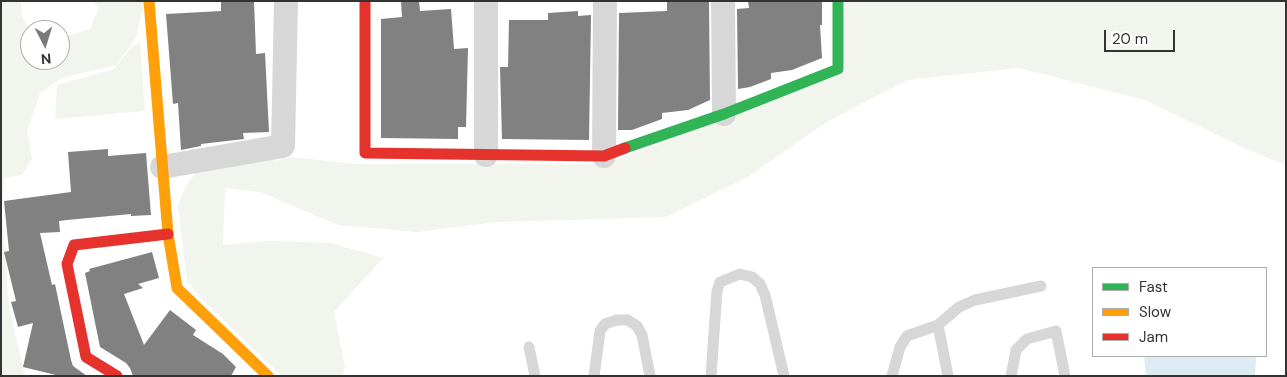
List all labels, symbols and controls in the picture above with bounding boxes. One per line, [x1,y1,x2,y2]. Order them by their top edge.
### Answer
north arrow [20,20,70,70]
scale bar [1107,20,1178,52]
text: 20 m [1112,29,1148,49]
text: N [40,50,52,68]
legend [1092,267,1267,357]
text: Fast [1139,277,1168,297]
text: Slow [1139,302,1171,322]
text: Jam [1139,327,1168,347]

